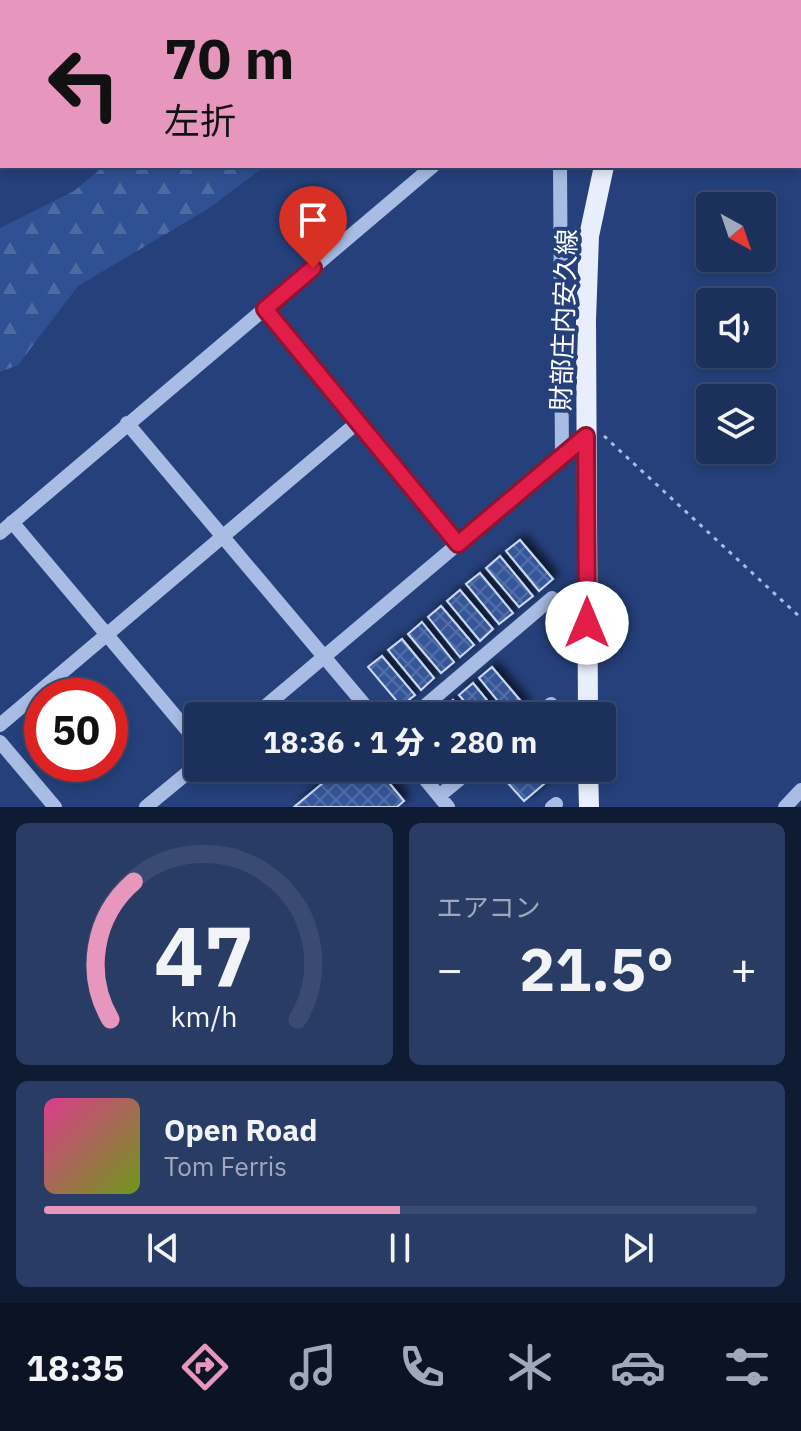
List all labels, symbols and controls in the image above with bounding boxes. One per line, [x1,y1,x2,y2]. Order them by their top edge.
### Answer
text: 70 m [164,22,294,94]
icon: left [32,32,136,136]
text: 左折 [164,97,236,144]
pin [279,186,347,268]
north arrow [696,192,776,272]
map controls [696,192,776,464]
icon: arrive [291,198,335,242]
street label: 財部庄内安久線 [543,228,583,412]
button: sound [696,288,776,368]
button: layers [696,384,776,464]
position arrow [545,581,629,665]
speed limit sign: 50 [24,678,128,782]
text: 18:36 · 1 分 · 280 m [263,722,537,761]
text: エアコン [437,890,541,924]
text: 47 [154,901,254,1009]
text: 21.5° [519,929,674,1008]
text: − [437,940,463,997]
text: + [731,940,757,997]
text: km/h [171,998,238,1035]
text: Open Road [164,1110,317,1149]
text: Tom Ferris [164,1149,287,1183]
icon: previous [141,1226,185,1270]
icon: pause [378,1226,422,1270]
icon: next [616,1226,660,1270]
icon: directions [177,1339,233,1395]
icon: music [285,1339,341,1395]
icon: phone [394,1339,450,1395]
icon: climate [502,1339,558,1395]
icon: car [610,1339,666,1395]
icon: filters [719,1339,775,1395]
text: 18:35 [26,1344,124,1391]

